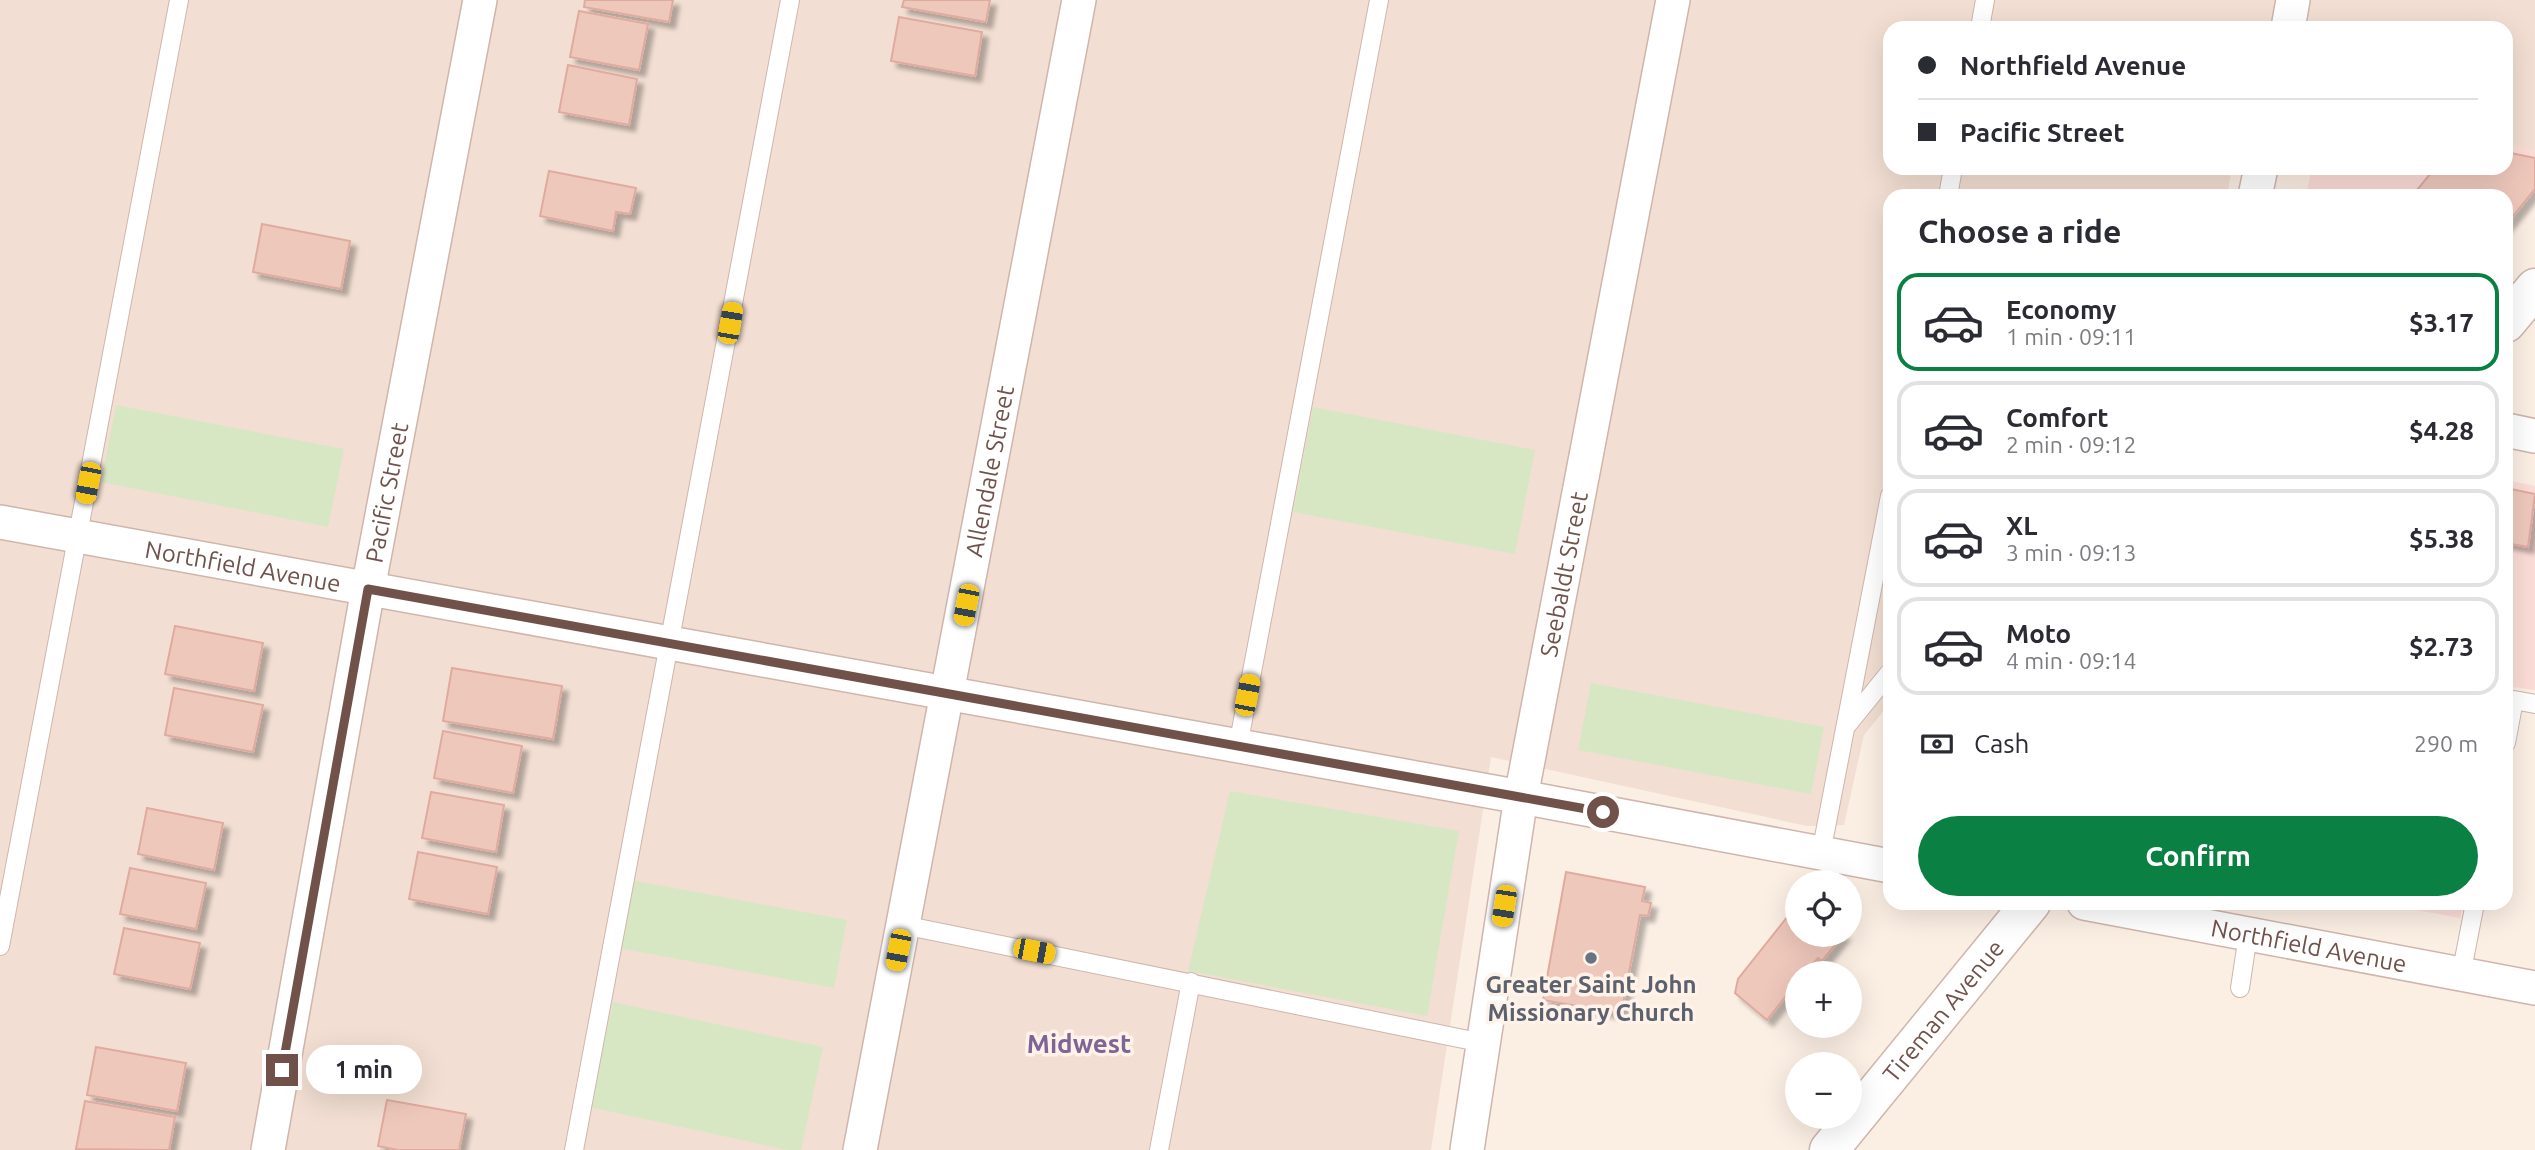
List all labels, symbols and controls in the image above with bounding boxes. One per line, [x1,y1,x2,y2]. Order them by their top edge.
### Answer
text: Northfield Avenue [1960,51,2186,80]
text: Pacific Street [1960,118,2125,147]
text: Choose a ride [1918,213,2121,249]
icon: car [1922,291,1985,354]
text: Economy [2006,295,2116,324]
car [717,300,744,346]
text: $3.17 [2409,308,2474,337]
text: 1 min · 09:11 [2006,324,2137,349]
street label: Allendale Street [960,383,1019,559]
icon: car [1922,399,1985,462]
text: Comfort [2006,403,2109,432]
text: $4.28 [2409,416,2474,445]
street label: Pacific Street [360,420,413,565]
text: 2 min · 09:12 [2006,432,2137,457]
car [74,460,103,506]
street label: Seebaldt Street [1535,489,1593,659]
icon: car [1922,507,1985,570]
text: XL [2006,511,2037,540]
text: $5.38 [2409,524,2474,553]
street label: Northfield Avenue [143,535,343,597]
text: 3 min · 09:13 [2006,540,2137,565]
car [952,582,981,628]
icon: car [1922,615,1985,678]
text: Moto [2006,619,2071,648]
text: $2.73 [2409,632,2474,661]
text: 4 min · 09:14 [2006,648,2137,673]
car [1233,672,1262,718]
icon: cash [1918,725,1956,763]
text: Cash [1974,729,2029,758]
text: 290 m [2414,731,2478,756]
route start [1587,796,1619,828]
button: Confirm [1918,816,2478,896]
map controls [1785,870,1862,1129]
button: locate [1785,870,1862,947]
car [1491,884,1518,928]
street label: Northfield Avenue [2209,914,2409,977]
car [884,927,913,973]
street label: Tireman Avenue [1877,934,2009,1087]
car [1012,937,1057,965]
marker: Greater Saint John Missionary Church [1583,950,1599,966]
button: + [1785,961,1862,1038]
place label: Greater Saint John Missionary Church [1485,971,1697,1026]
district label: Midwest [1027,1029,1131,1058]
callout: 1 min [306,1046,422,1094]
button: − [1785,1052,1862,1129]
route end [266,1054,298,1086]
text: 1 min [335,1057,393,1082]

